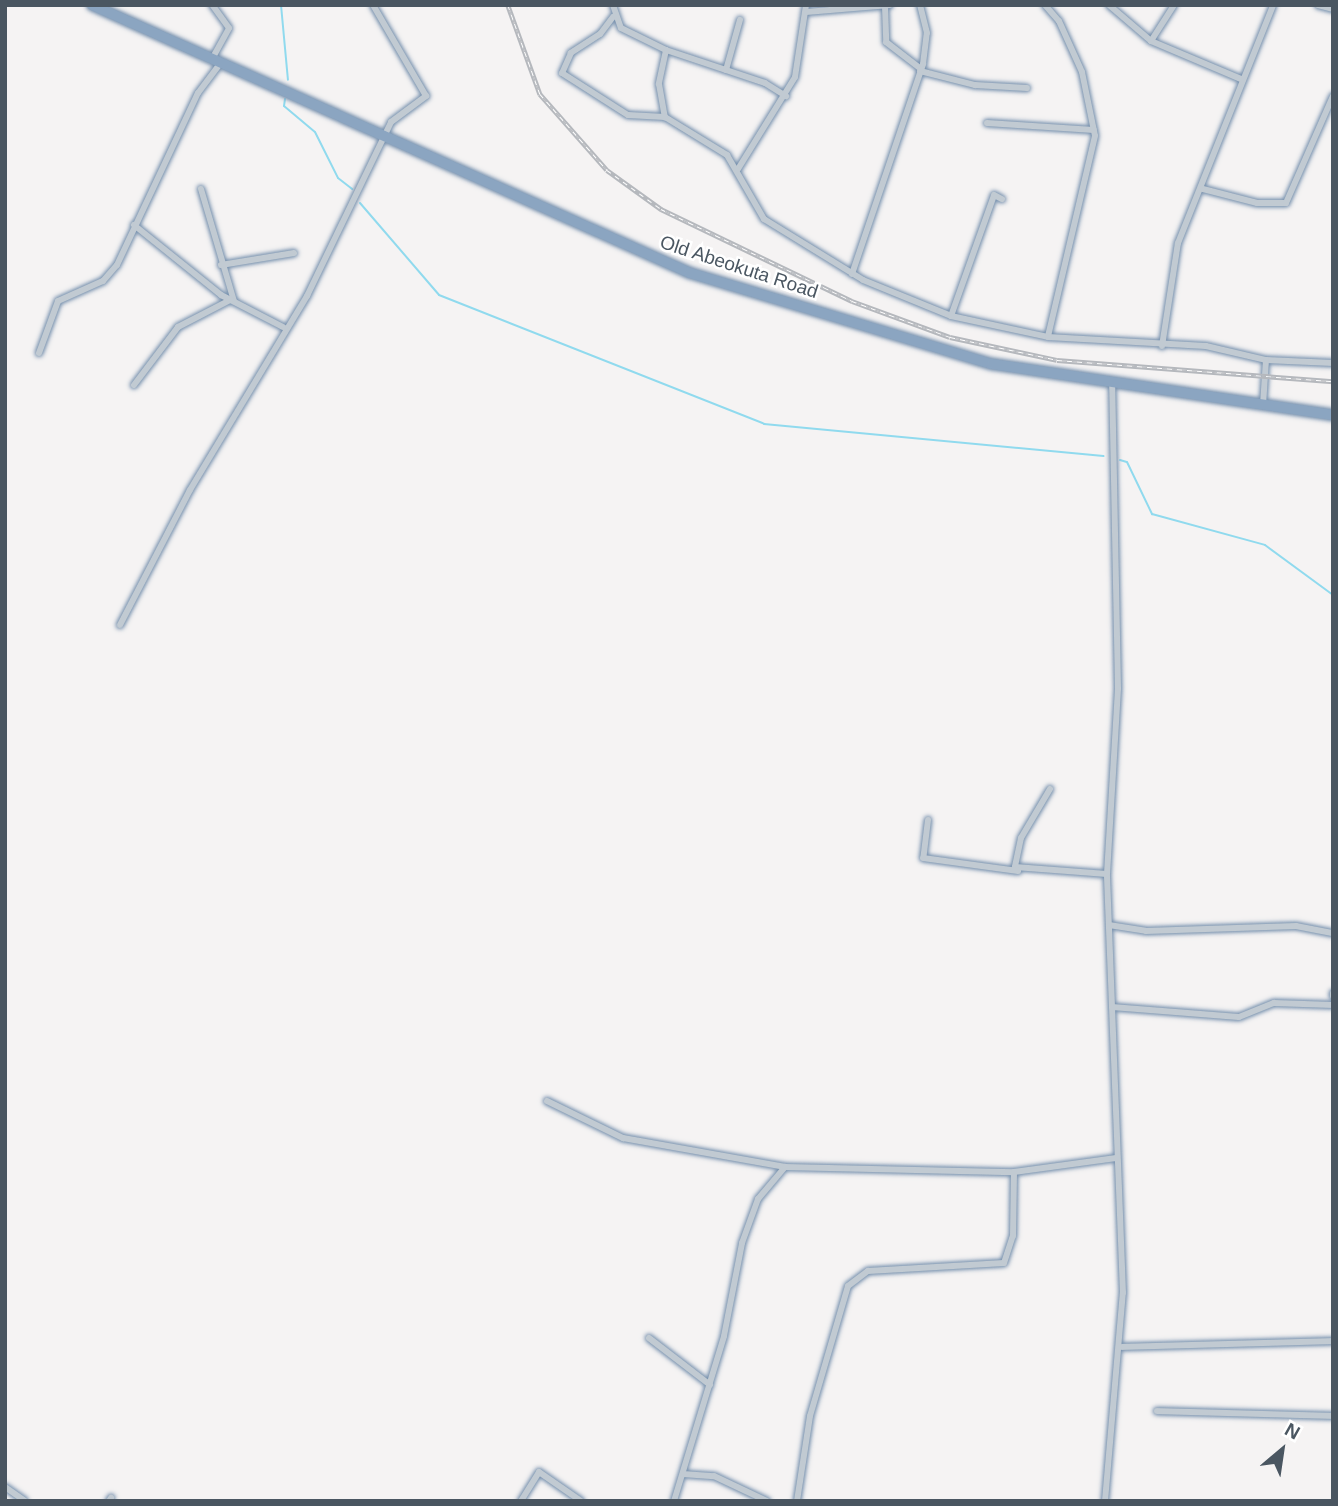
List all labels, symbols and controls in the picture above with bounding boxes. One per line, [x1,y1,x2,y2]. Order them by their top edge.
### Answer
street label: Old Abeokuta Road [657,231,821,303]
north arrow [1247,1415,1317,1485]
text: N [1281,1419,1304,1444]

